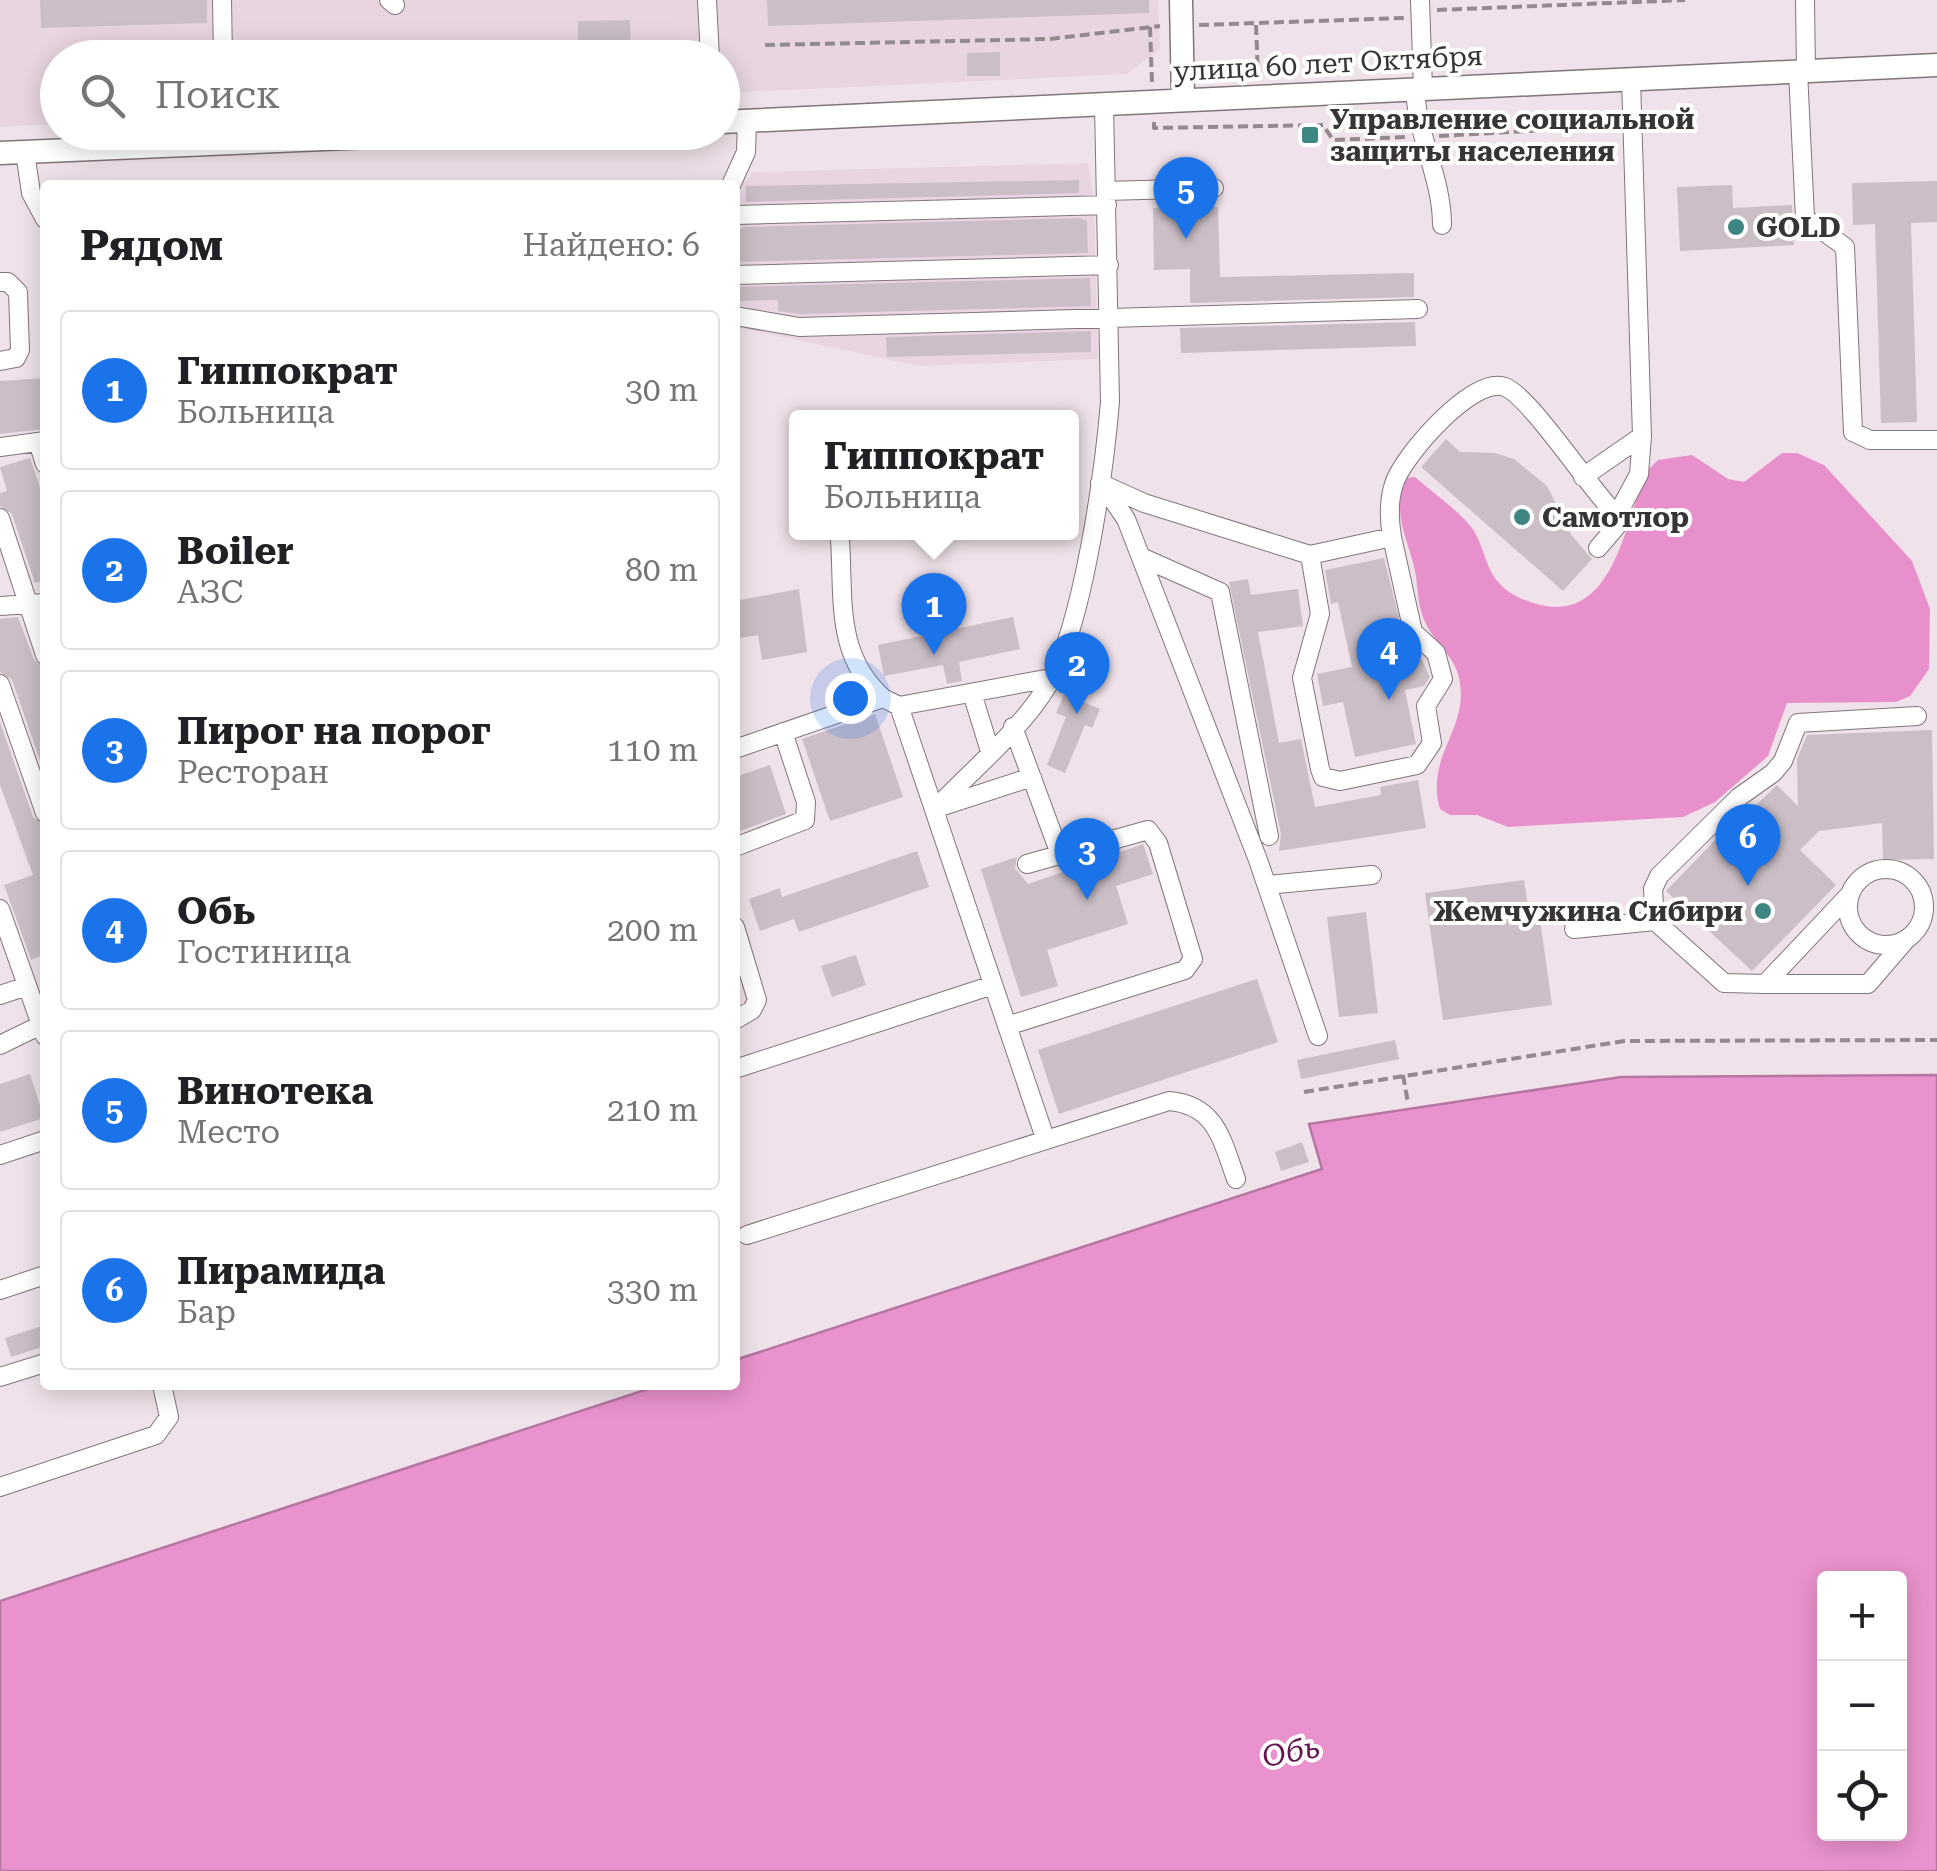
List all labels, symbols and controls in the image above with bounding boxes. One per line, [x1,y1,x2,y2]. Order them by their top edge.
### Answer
street label: улица 60 лет Октября [1173,39,1484,88]
search box [40,40,740,150]
icon: search [75,68,130,123]
text: Поиск [155,73,280,117]
place label: Управление социальной защиты населения [1330,103,1694,168]
marker: Управление социальной защиты населения [1299,124,1321,146]
pin: 5 [1154,156,1218,239]
place label: GOLD [1756,211,1841,244]
marker: GOLD [1725,216,1747,238]
text: Рядом [80,221,223,270]
text: Найдено: 6 [522,226,700,264]
text: Гиппократ [177,349,398,393]
text: 1 [106,371,123,409]
text: 30 m [625,371,698,409]
text: Больница [177,393,334,431]
popup [789,410,1079,540]
text: Гиппократ [824,434,1044,478]
text: Больница [824,478,981,516]
place label: Самотлор [1542,501,1689,534]
marker: Самотлор [1511,506,1533,528]
text: Boiler [177,529,294,573]
text: 2 [106,551,123,589]
text: 80 m [625,551,698,589]
pin: 1 [902,572,966,655]
text: АЗС [177,573,243,611]
pin: 4 [1356,618,1422,700]
pin: 2 [1044,632,1110,714]
your location [825,673,876,724]
text: Пирог на порог [177,709,491,753]
text: 3 [106,731,123,769]
text: 110 m [607,731,698,769]
text: Ресторан [177,753,329,791]
pin: 6 [1716,804,1780,886]
pin: 3 [1054,818,1120,900]
text: Обь [177,889,255,933]
place label: Жемчужина Сибири [1433,895,1743,928]
marker: Жемчужина Сибири [1752,900,1774,922]
text: 4 [106,911,123,949]
text: 200 m [607,911,698,949]
text: Гостиница [177,933,351,971]
text: Винотека [177,1069,373,1113]
text: 5 [106,1091,123,1129]
text: 210 m [607,1091,698,1129]
text: Место [177,1113,280,1151]
text: Пирамида [177,1249,385,1293]
text: 6 [106,1271,123,1309]
text: 330 m [607,1271,698,1309]
text: Бар [177,1293,236,1331]
map controls [1817,1571,1907,1841]
button: + [1817,1571,1907,1661]
button: − [1817,1661,1907,1751]
water label: Обь [1259,1729,1323,1774]
button: locate [1817,1751,1907,1841]

